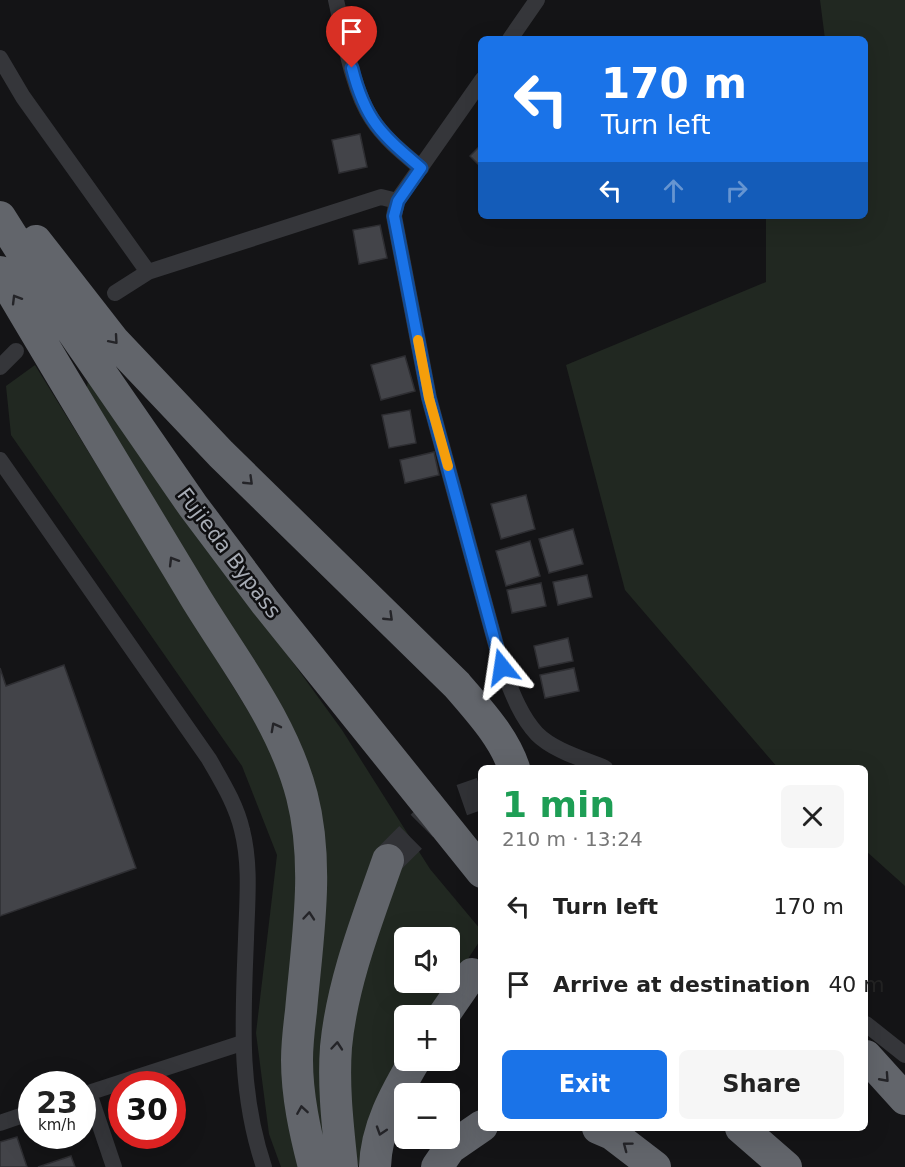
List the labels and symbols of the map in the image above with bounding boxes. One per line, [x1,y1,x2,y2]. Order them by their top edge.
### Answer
pin [326,6,377,68]
one-way arrow [12,295,23,305]
one-way arrow [107,333,118,344]
one-way arrow [242,474,253,485]
street label: Fujieda Bypass [172,483,286,623]
one-way arrow [169,557,181,567]
one-way arrow [381,610,392,621]
position arrow [470,635,534,699]
one-way arrow [271,723,282,733]
one-way arrow [302,911,315,920]
one-way arrow [330,1041,343,1051]
speed limit sign: 30 [108,1071,186,1149]
one-way arrow [878,1071,889,1081]
one-way arrow [296,1105,308,1114]
one-way arrow [376,1125,388,1136]
one-way arrow [623,1142,634,1153]

